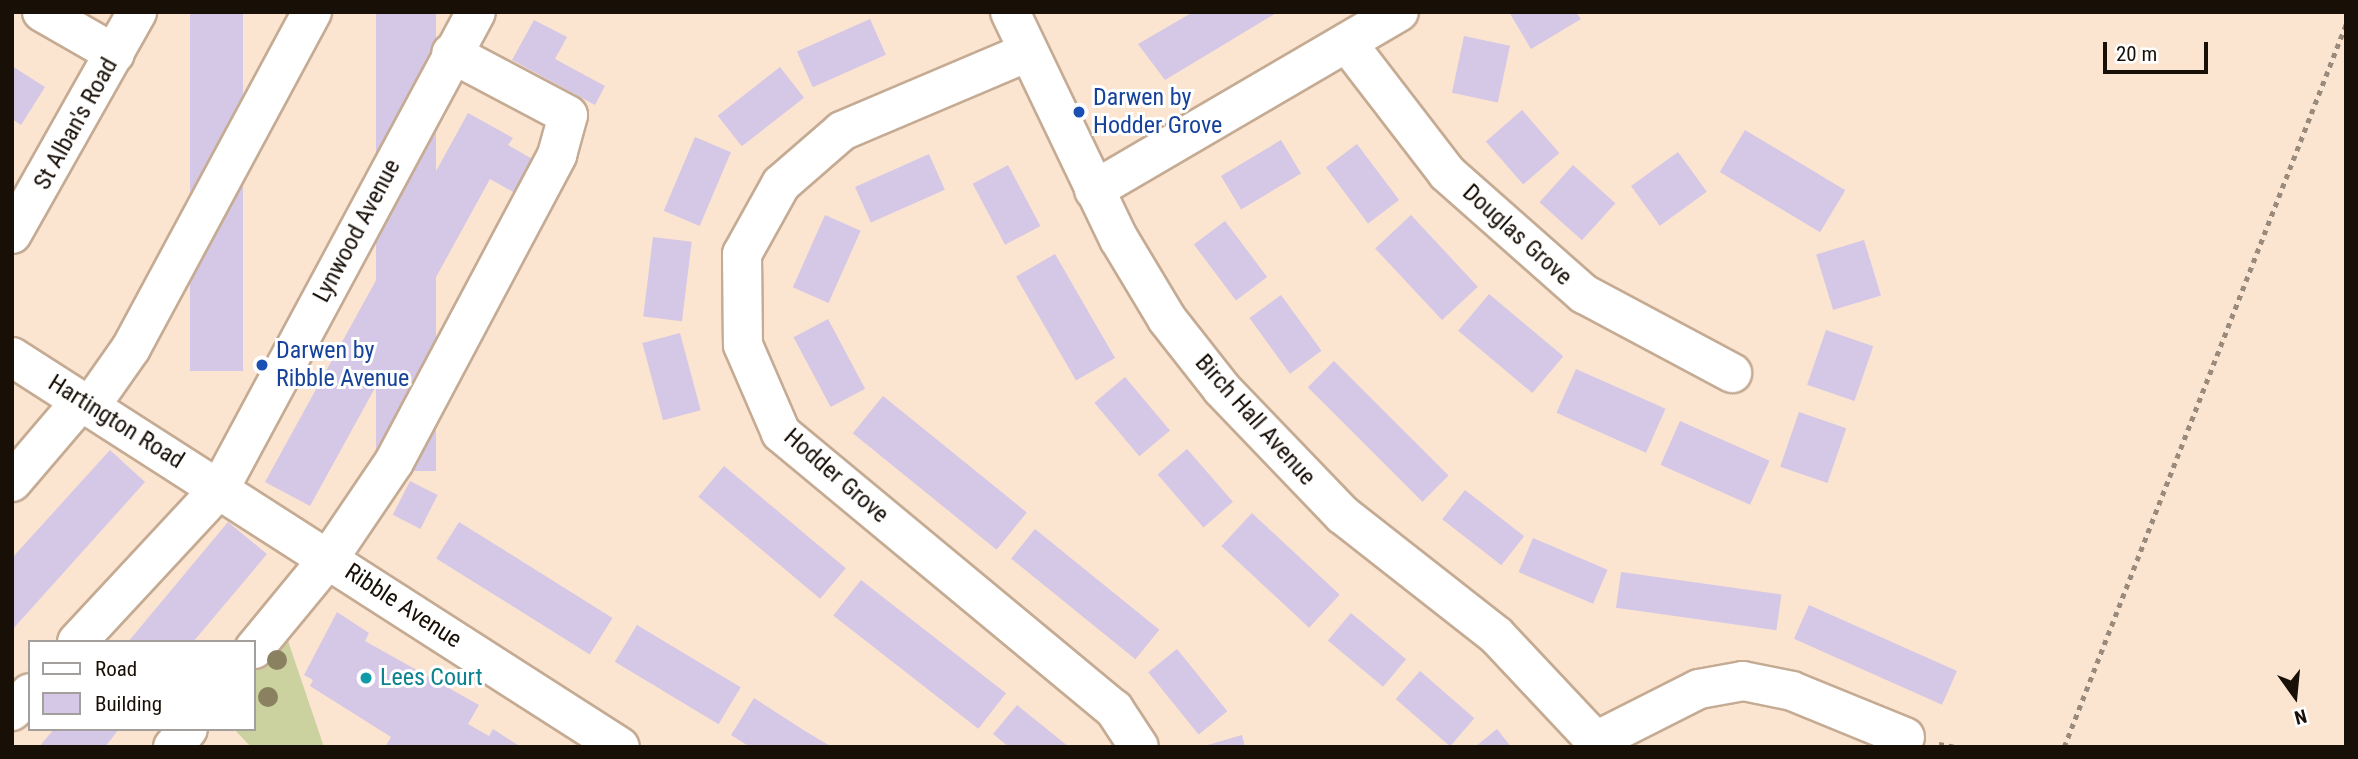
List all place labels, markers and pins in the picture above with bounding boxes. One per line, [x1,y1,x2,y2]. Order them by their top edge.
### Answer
place label: Darwen by Hodder Grove [1093,84,1222,140]
marker: Darwen by Hodder Grove [1071,104,1087,120]
place label: Darwen by Ribble Avenue [276,337,409,393]
marker: Darwen by Ribble Avenue [254,357,270,373]
place label: Lees Court [380,664,483,692]
marker: Lees Court [358,670,374,686]

